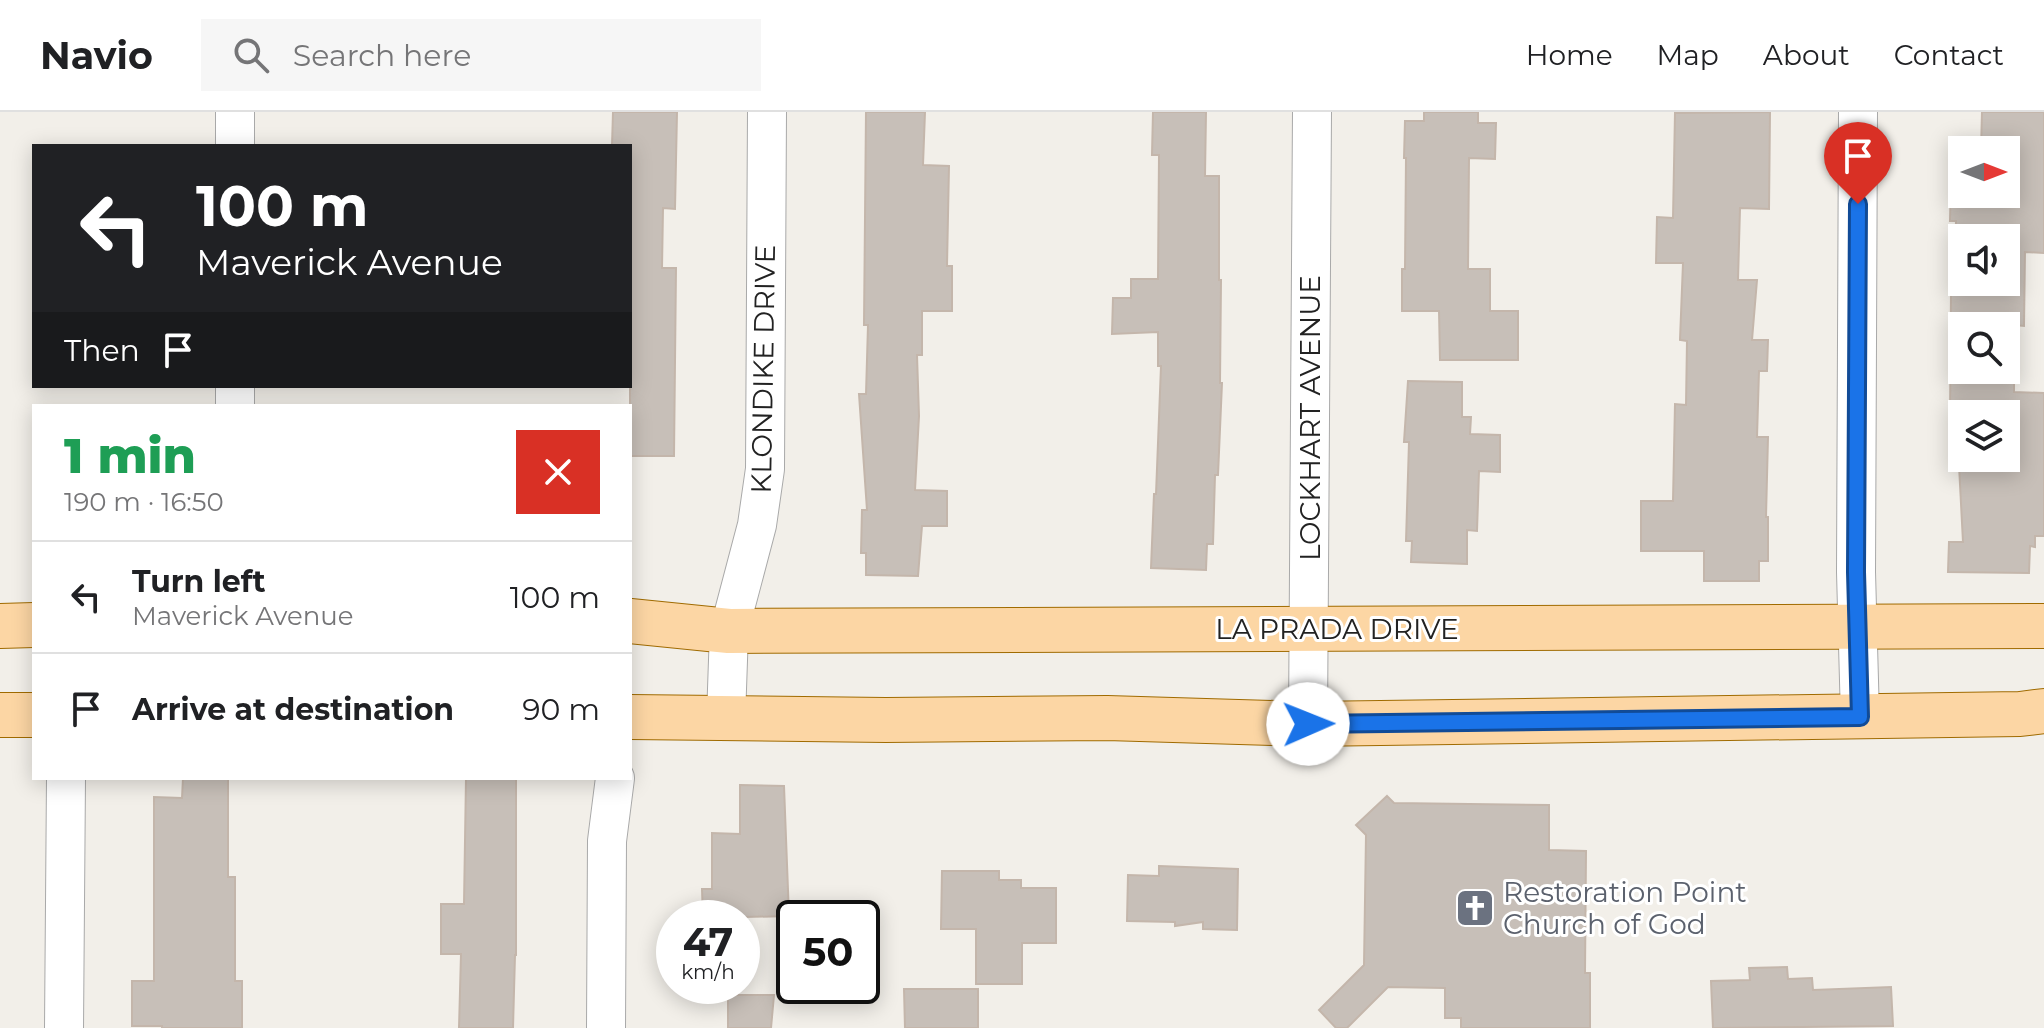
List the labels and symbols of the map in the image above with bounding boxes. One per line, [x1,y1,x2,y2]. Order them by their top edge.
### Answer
pin [1824,122,1892,204]
north arrow [1948,136,2020,208]
street label: KLONDIKE DRIVE [744,244,782,494]
street label: LOCKHART AVENUE [1293,275,1327,561]
street label: LA PRADA DRIVE [1215,612,1459,646]
position arrow [1266,682,1350,766]
place label: Restoration Point Church of God [1503,875,1747,941]
church icon: Restoration Point Church of God [1454,887,1496,929]
speed limit sign: 50 [776,900,880,1004]

